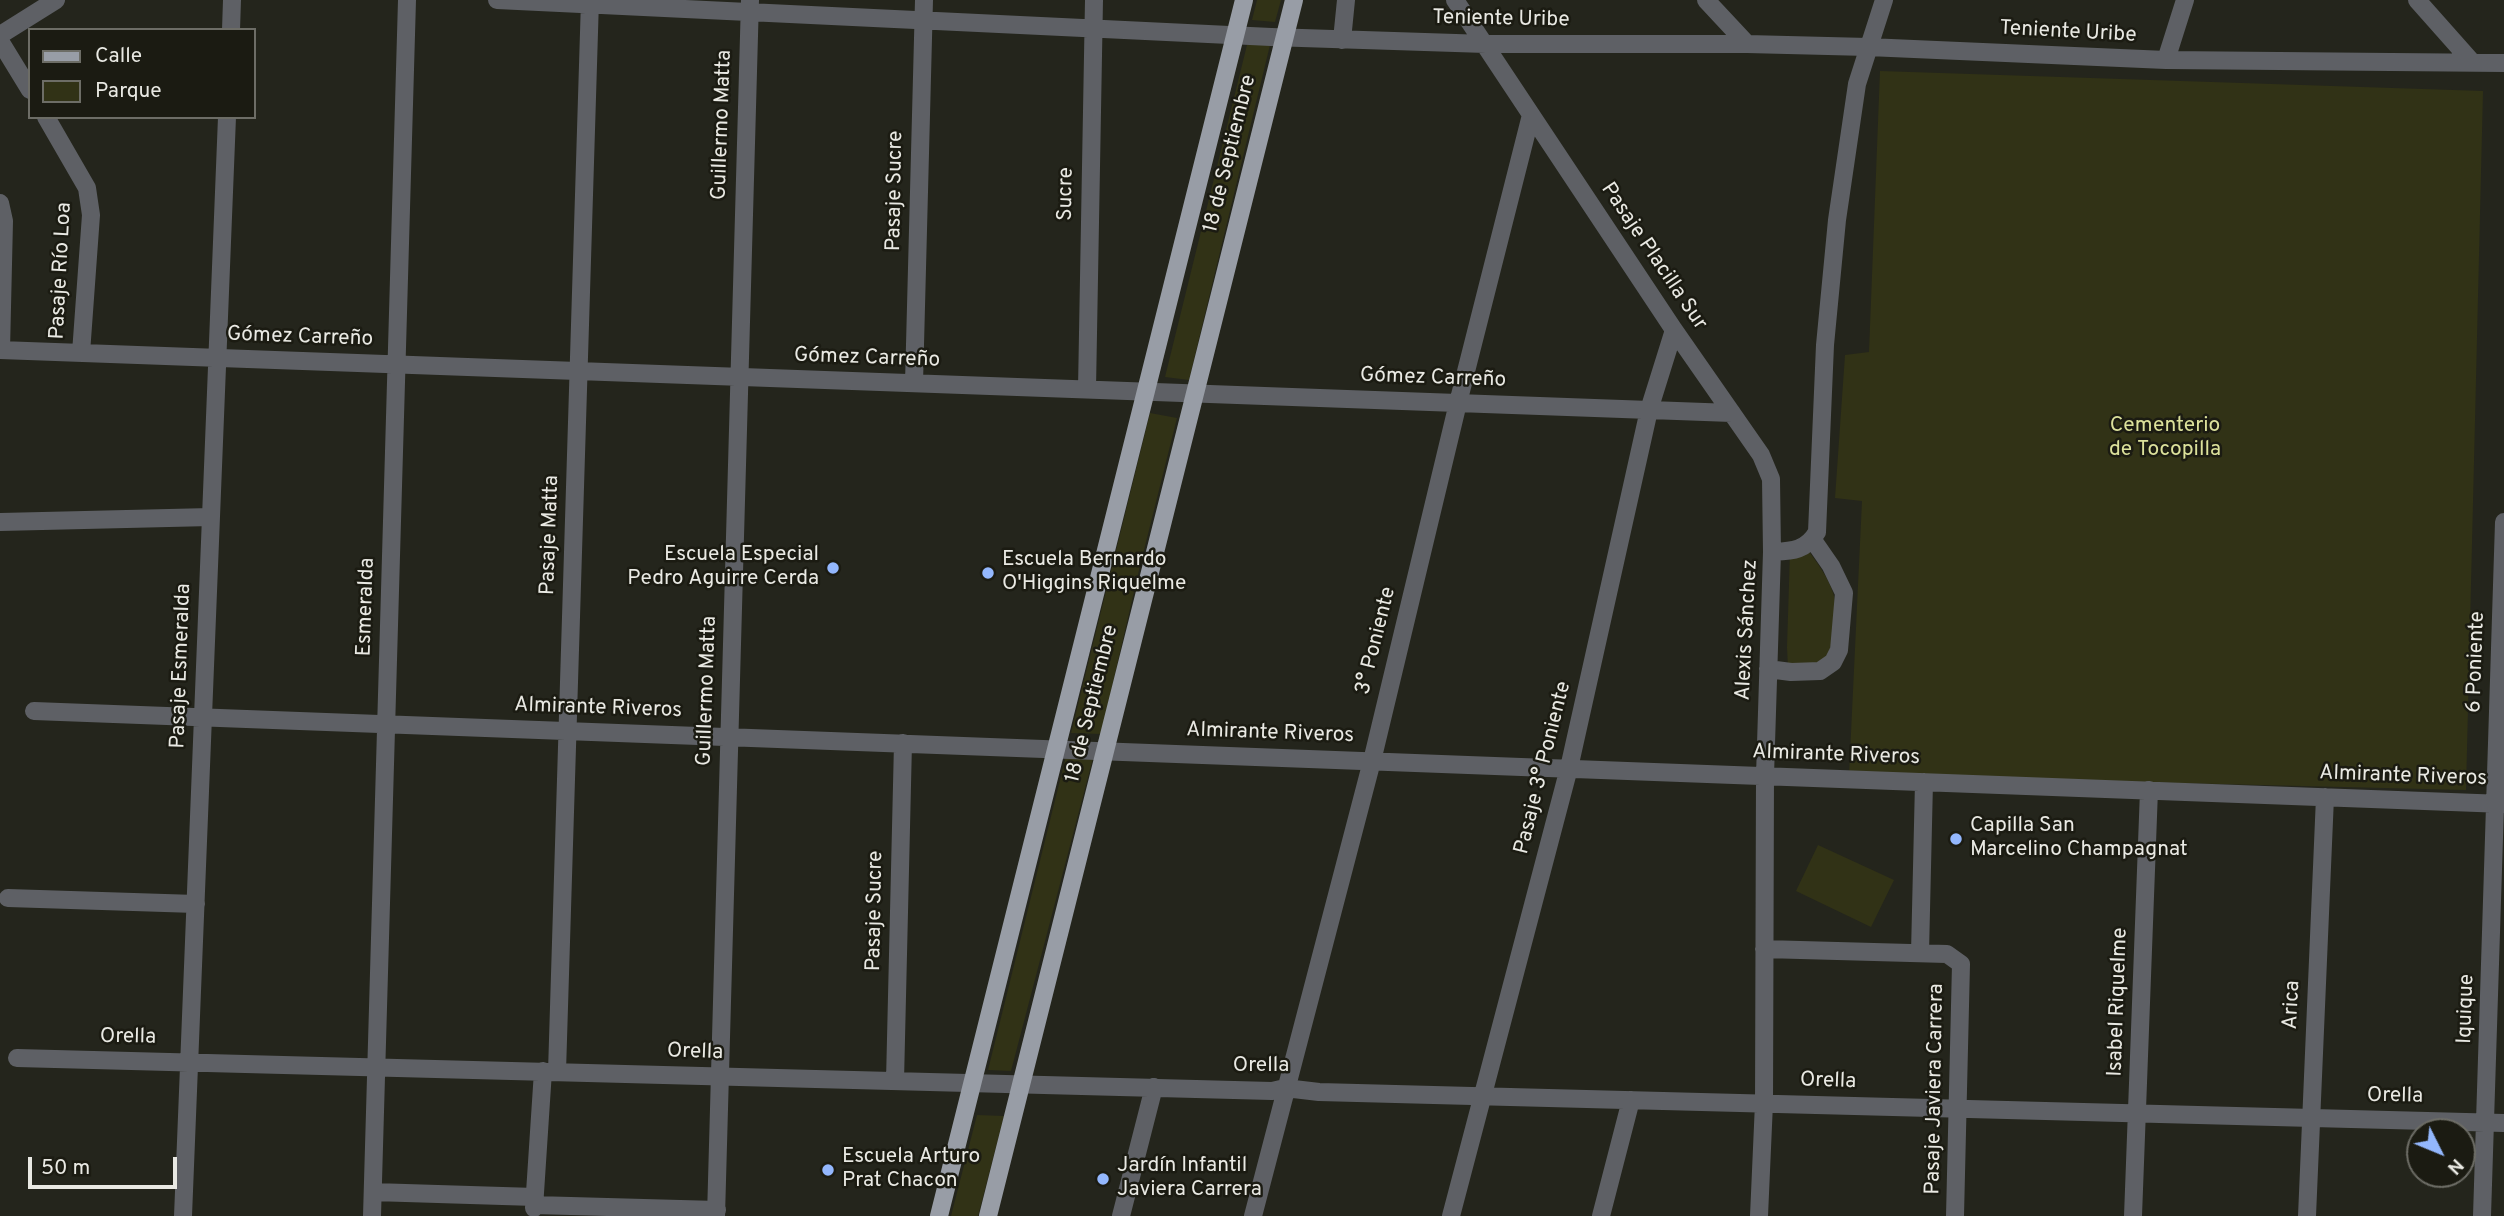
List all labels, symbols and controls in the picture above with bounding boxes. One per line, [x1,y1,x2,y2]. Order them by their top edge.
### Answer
street label: Teniente Uribe [1432,6,1570,34]
street label: Teniente Uribe [1999,17,2137,49]
legend [28,28,256,119]
text: Calle [95,43,142,70]
street label: Guillermo Matta [708,49,738,201]
street label: 18 de Septiembre [1199,72,1263,236]
text: Parque [95,78,162,105]
street label: Pasaje Sucre [882,131,910,251]
street label: Sucre [1054,167,1080,221]
street label: Pasaje Placilla Sur [1594,179,1712,335]
street label: Pasaje Río Loa [46,202,78,340]
street label: Gómez Carreño [226,323,374,353]
street label: Gómez Carreño [793,344,941,374]
street label: Gómez Carreño [1359,364,1507,394]
park label: Cementerio de Tocopilla [2109,414,2221,464]
street label: Pasaje Matta [536,475,566,595]
place label: Escuela Especial Pedro Aguirre Cerda [627,543,819,593]
place label: Escuela Bernardo O'Higgins Riquelme [1002,548,1186,598]
street label: Esmeralda [353,557,381,657]
street label: Alexis Sánchez [1732,559,1764,701]
marker: Escuela Especial Pedro Aguirre Cerda [825,560,841,576]
marker: Escuela Bernardo O'Higgins Riquelme [980,565,996,581]
street label: Pasaje Esmeralda [167,583,197,749]
street label: 3° Poniente [1351,584,1403,698]
street label: 6 Poniente [2463,611,2491,713]
street label: Guillermo Matta [693,615,723,767]
street label: 18 de Septiembre [1061,622,1125,786]
street label: Pasaje 3° Poniente [1510,679,1578,857]
street label: Almirante Riveros [514,693,682,725]
street label: Almirante Riveros [1186,718,1354,750]
street label: Almirante Riveros [1752,740,1920,772]
street label: Almirante Riveros [2319,761,2487,793]
place label: Capilla San Marcelino Champagnat [1970,814,2188,864]
marker: Capilla San Marcelino Champagnat [1948,831,1964,847]
street label: Pasaje Sucre [862,851,890,971]
street label: Isabel Riquelme [2104,927,2134,1077]
street label: Iquique [2453,974,2481,1044]
street label: Arica [2279,980,2307,1030]
street label: Pasaje Javiera Carrera [1922,983,1950,1195]
street label: Orella [100,1025,156,1051]
street label: Orella [666,1039,724,1067]
street label: Orella [1233,1054,1289,1080]
street label: Orella [1799,1068,1857,1096]
street label: Orella [2367,1084,2423,1110]
north arrow [2406,1118,2476,1188]
scale bar [32,1142,180,1186]
place label: Escuela Arturo Prat Chacon [842,1145,980,1195]
text: N [2441,1153,2468,1179]
place label: Jardín Infantil Javiera Carrera [1117,1154,1262,1204]
text: 50 m [41,1155,90,1182]
marker: Escuela Arturo Prat Chacon [820,1162,836,1178]
marker: Jardín Infantil Javiera Carrera [1095,1171,1111,1187]

